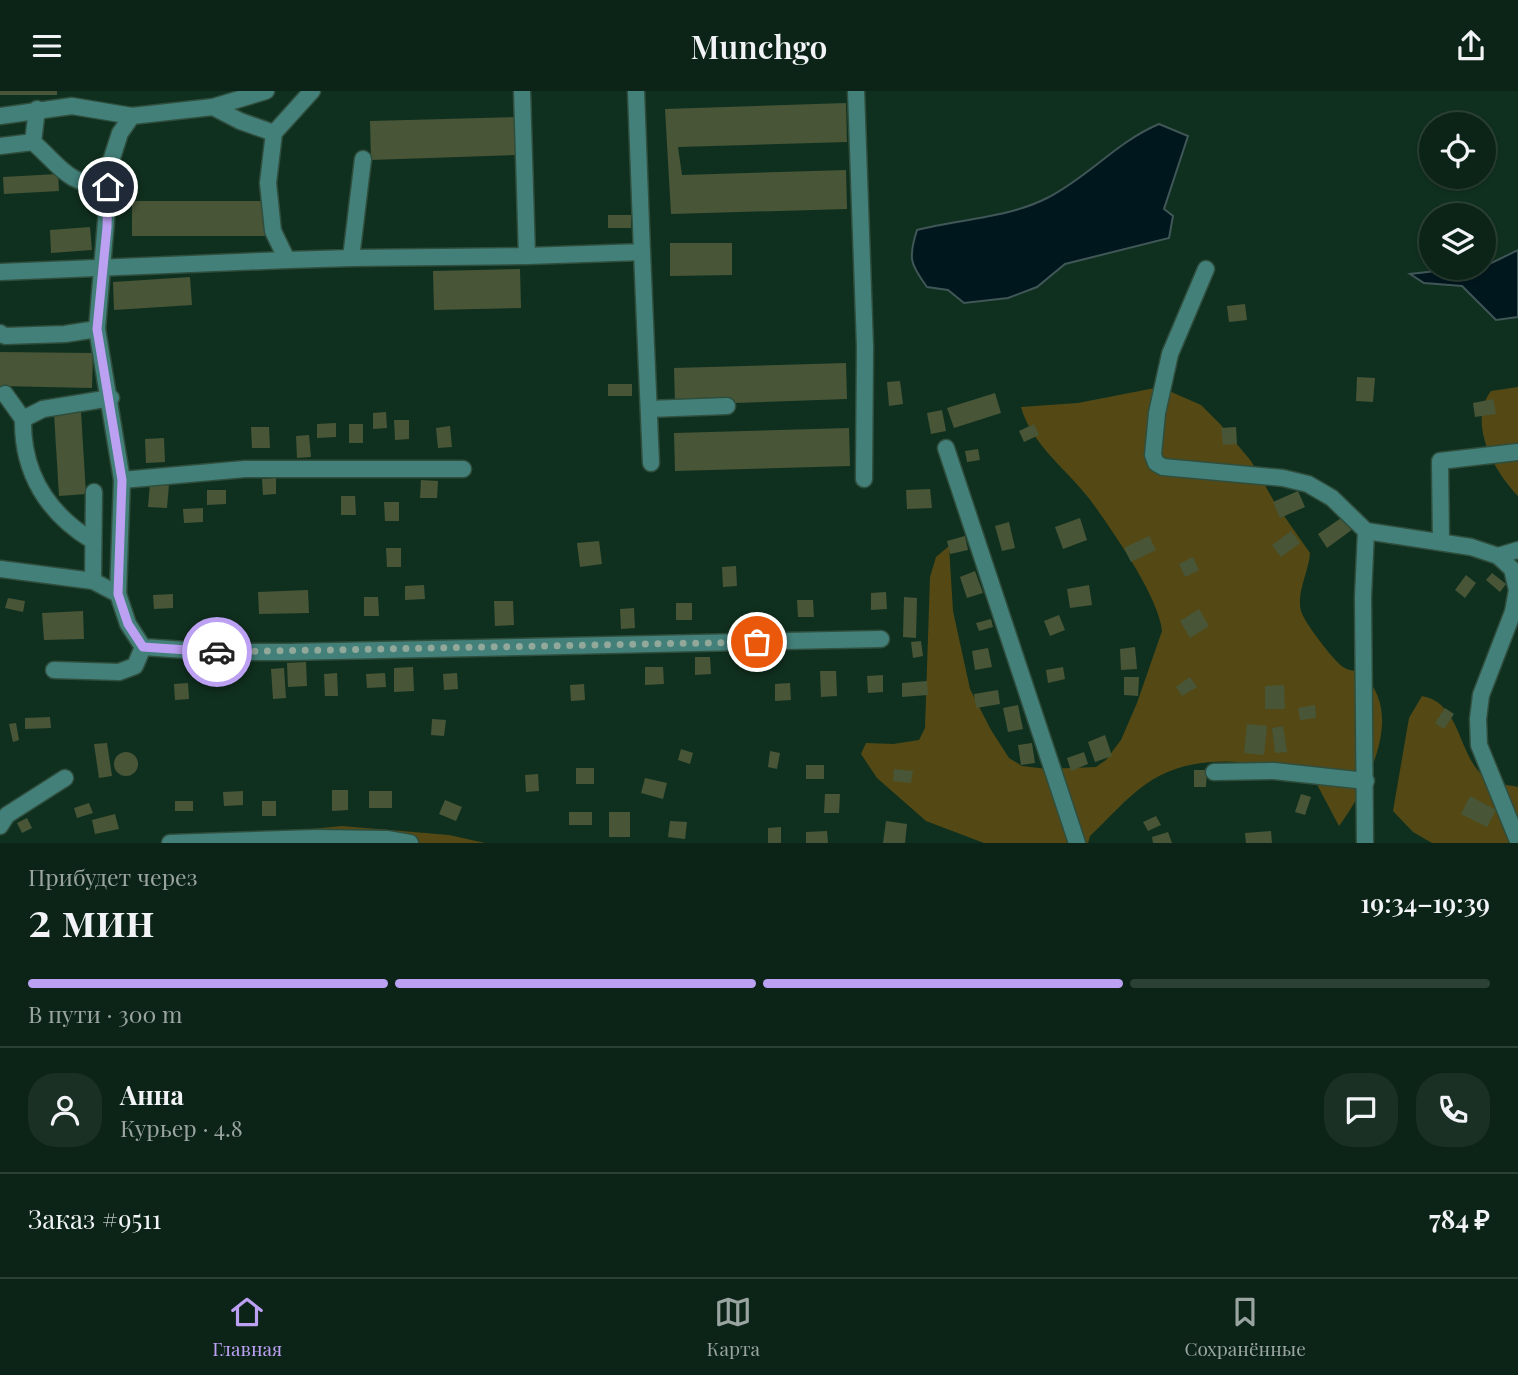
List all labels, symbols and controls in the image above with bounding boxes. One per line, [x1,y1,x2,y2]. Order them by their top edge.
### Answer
text: Munchgo [691,24,827,67]
icon: menu [28,27,66,65]
icon: share [1452,27,1490,65]
map controls [1419,112,1496,280]
button: locate [1419,112,1496,189]
pin [78,157,138,217]
icon: home [89,168,127,206]
button: layers [1419,203,1496,280]
pin [727,612,787,672]
courier [182,617,252,687]
icon: bag [738,623,776,661]
icon: car [198,633,236,671]
text: Прибудет через [28,861,197,892]
text: 19:34–19:39 [1360,885,1490,920]
text: 2 мин [28,887,154,949]
text: В пути · 300 m [28,998,183,1029]
button: person [28,1073,102,1147]
button: chat [1324,1073,1398,1147]
button: phone [1416,1073,1490,1147]
text: Анна [120,1077,184,1112]
text: Курьер · 4.8 [120,1112,243,1143]
text: Заказ #9511 [28,1201,161,1236]
text: 784 ₽ [1429,1201,1490,1236]
tab: Главная [212,1293,282,1361]
tab: Карта [707,1293,760,1361]
tab: Сохранённые [1184,1293,1306,1361]

